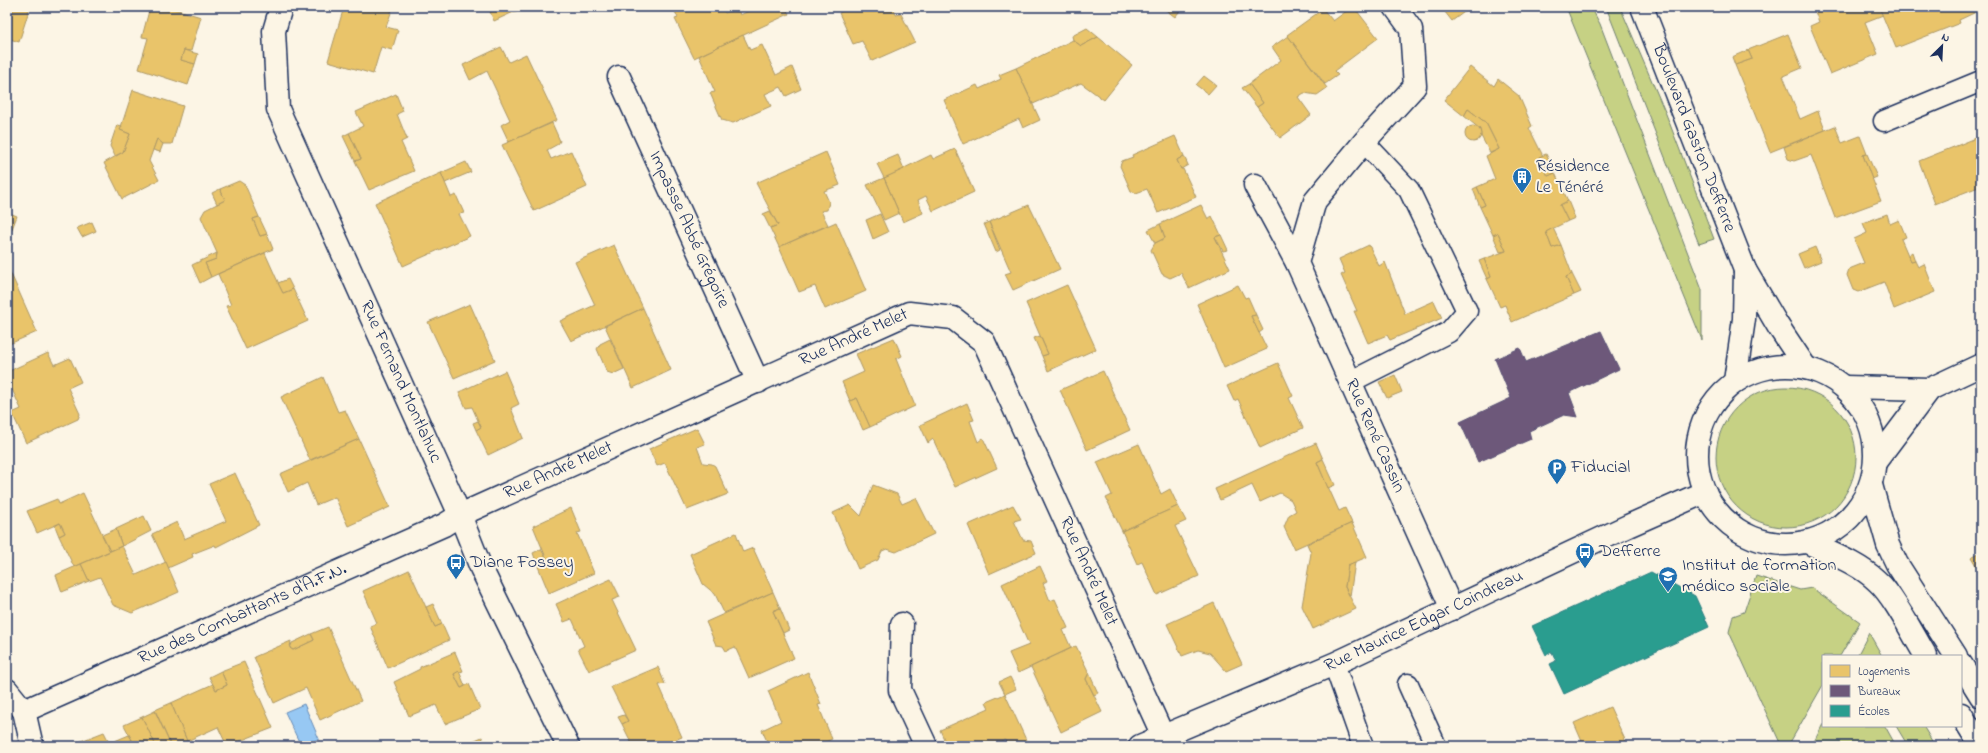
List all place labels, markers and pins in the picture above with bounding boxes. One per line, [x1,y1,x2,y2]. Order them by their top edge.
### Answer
place label: Résidence Le Ténéré [1536,154,1610,201]
building icon: Résidence Le Ténéré [1511,166,1533,194]
place label: Fiducial [1570,455,1630,481]
parking icon: Fiducial [1546,457,1568,485]
place label: Defferre [1598,539,1661,565]
bus stop icon: Defferre [1574,541,1596,569]
place label: Diane Fossey [469,550,573,576]
bus stop icon: Diane Fossey [445,552,467,580]
place label: Institut de formation médico sociale [1682,553,1837,600]
school or university icon: Institut de formation médico sociale [1657,565,1679,593]

